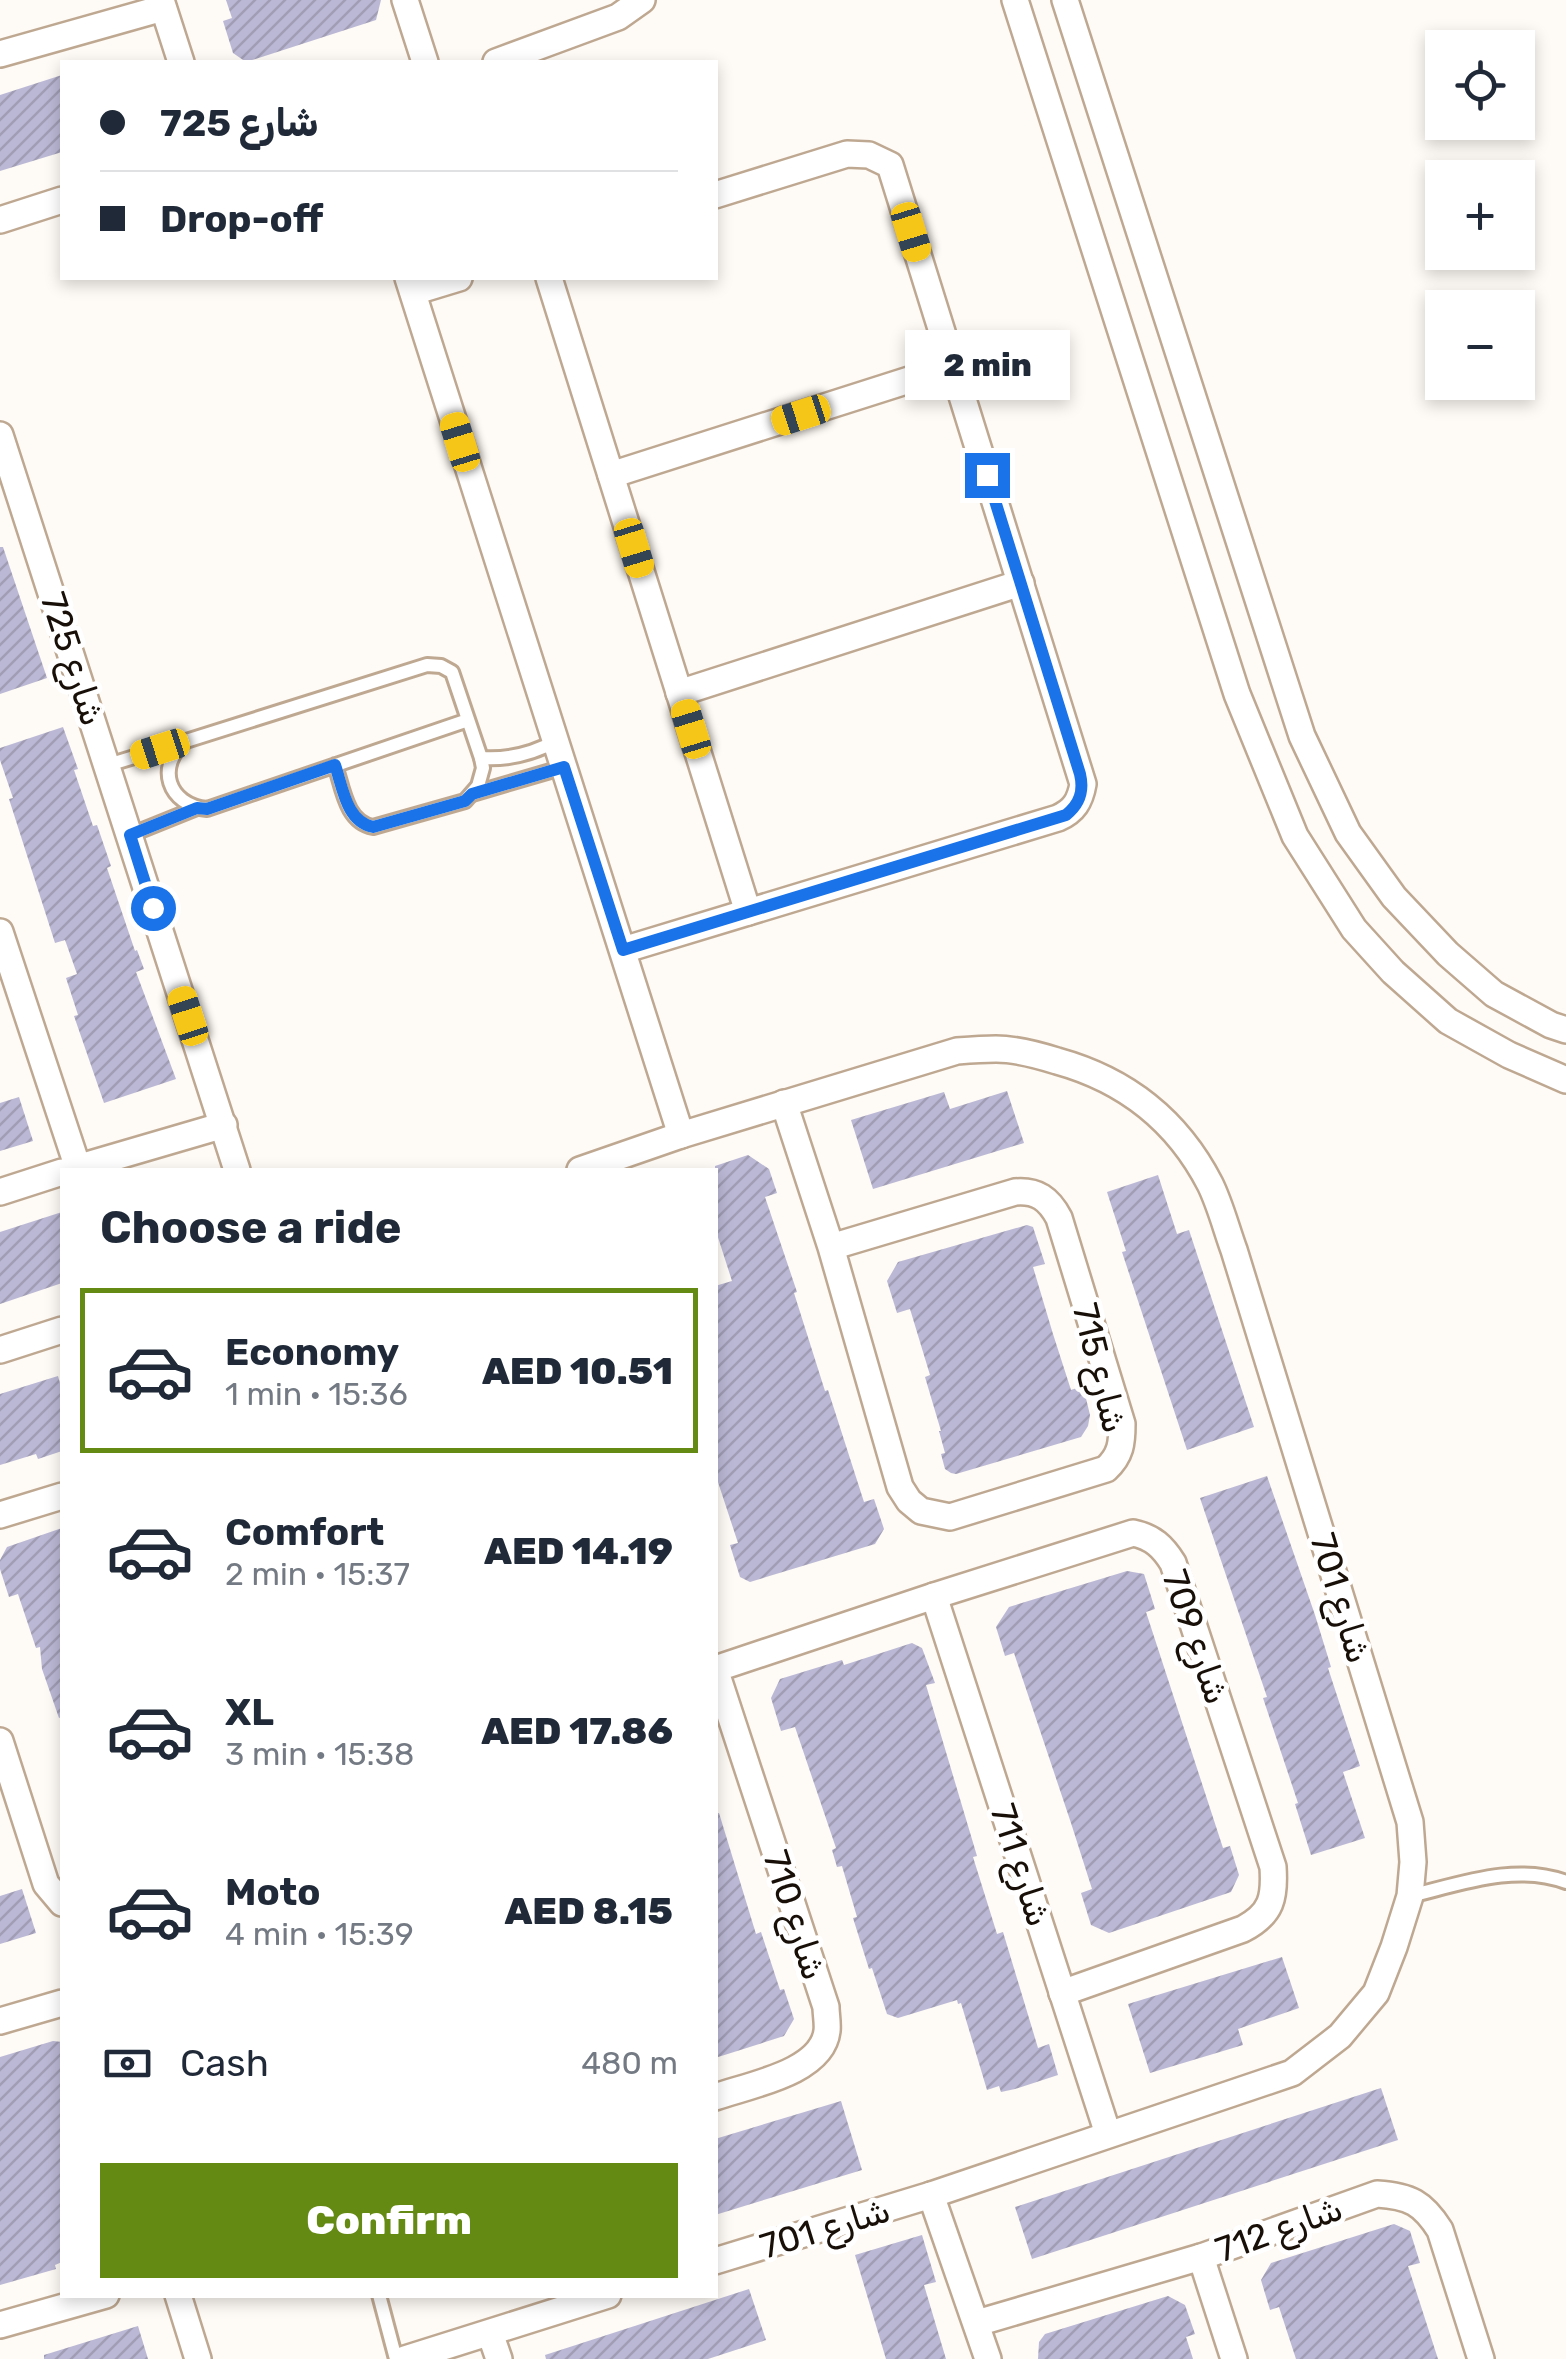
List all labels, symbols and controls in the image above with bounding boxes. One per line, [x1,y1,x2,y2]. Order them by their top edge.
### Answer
map controls [1425,30,1535,400]
button: locate [1425,30,1535,140]
text: شارع 725 [160,100,319,146]
button: + [1425,160,1535,270]
text: Drop-off [160,196,323,242]
car [888,199,934,265]
button: − [1425,290,1535,400]
callout: 2 min [904,330,1070,400]
text: 2 min [943,346,1032,384]
car [768,391,834,439]
car [437,409,483,475]
route end [965,453,1010,498]
car [611,515,657,581]
street label: شارع 725 [29,587,114,732]
car [668,696,714,762]
car [127,725,193,773]
route start [131,886,176,931]
car [164,983,212,1049]
text: Choose a ride [100,1201,402,1254]
street label: شارع 715 [1061,1299,1136,1438]
icon: car [105,1326,195,1416]
text: Economy [225,1329,399,1375]
text: AED 10.51 [482,1348,673,1394]
text: 1 min · 15:36 [225,1375,408,1413]
icon: car [105,1506,195,1596]
text: Comfort [225,1509,384,1555]
text: AED 14.19 [484,1528,673,1574]
street label: شارع 701 [1299,1528,1381,1669]
text: 2 min · 15:37 [225,1555,410,1593]
street label: شارع 709 [1151,1564,1239,1711]
icon: car [105,1686,195,1776]
text: XL [225,1689,274,1735]
text: AED 17.86 [481,1708,673,1754]
text: 3 min · 15:38 [225,1735,414,1773]
street label: شارع 711 [979,1798,1060,1932]
street label: شارع 710 [752,1845,836,1986]
icon: car [105,1866,195,1956]
text: Moto [225,1869,321,1915]
text: AED 8.15 [504,1888,673,1934]
text: 4 min · 15:39 [225,1915,414,1953]
icon: cash [100,2036,155,2091]
text: Cash [180,2040,269,2086]
text: 480 m [581,2044,678,2082]
button: Confirm [100,2163,678,2278]
street label: شارع 712 [1210,2187,1349,2274]
street label: شارع 701 [755,2188,896,2270]

